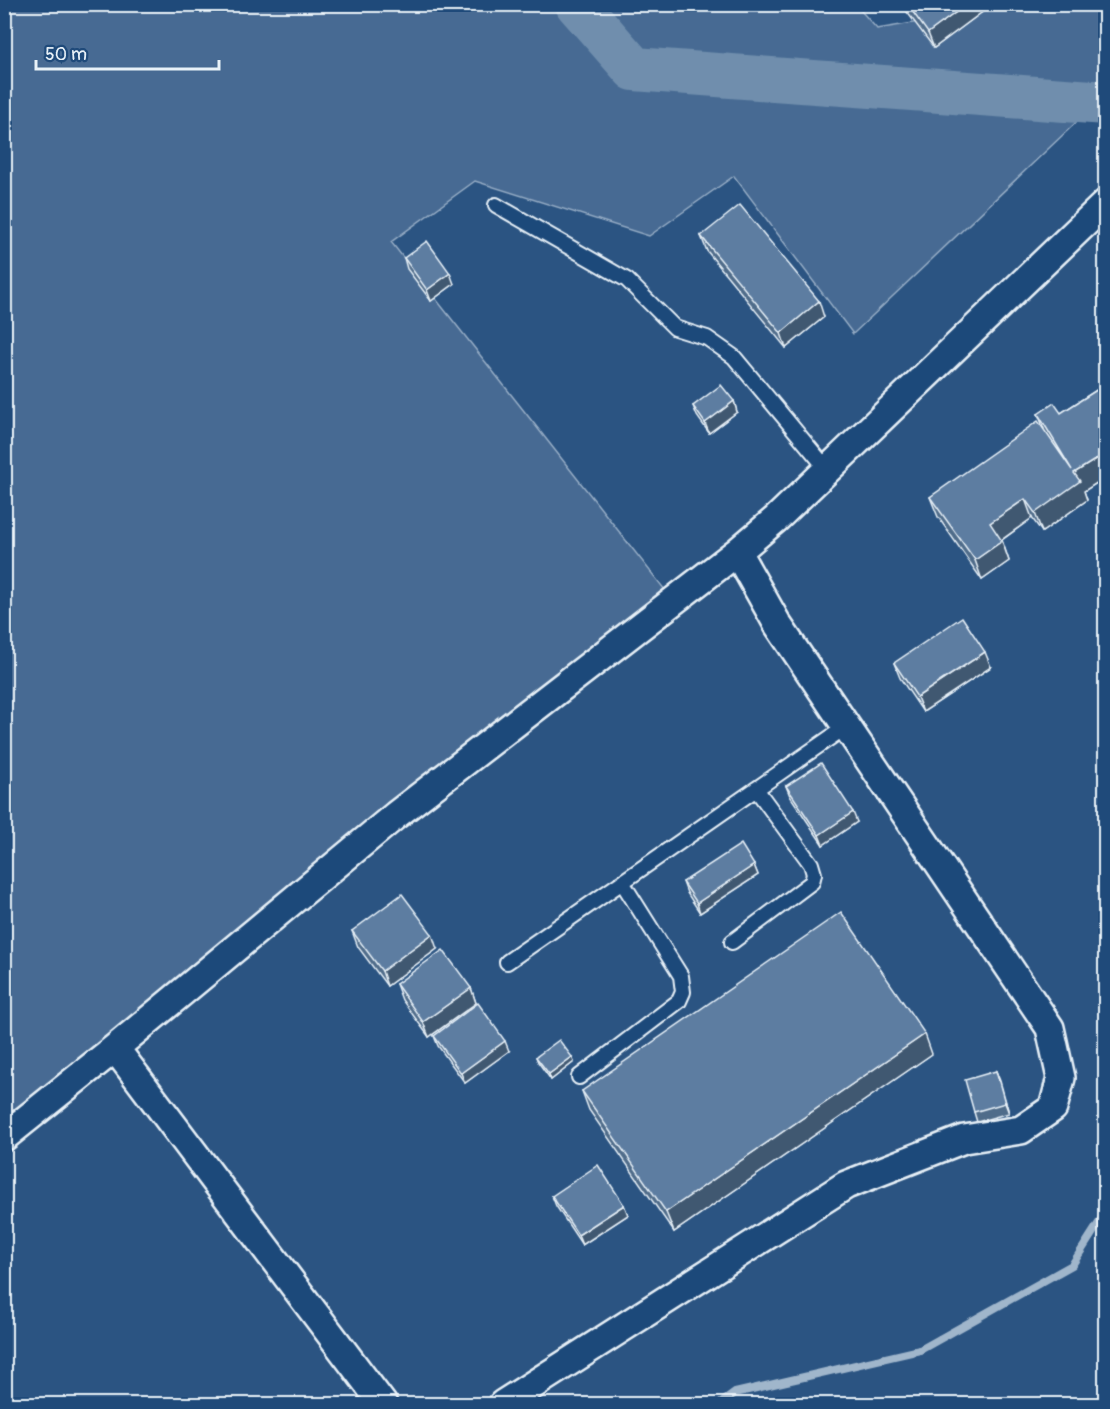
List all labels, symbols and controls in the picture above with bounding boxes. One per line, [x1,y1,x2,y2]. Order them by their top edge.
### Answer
scale bar [36,33,219,71]
text: 50 m [45,43,87,66]

